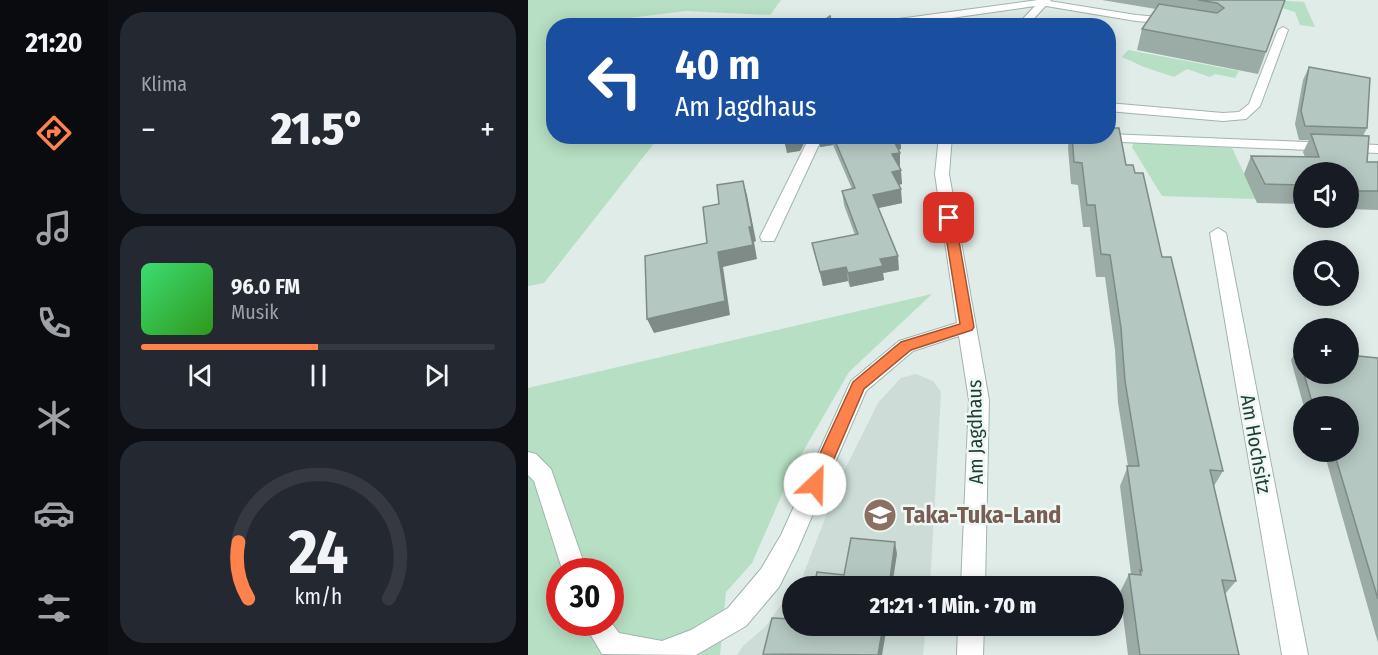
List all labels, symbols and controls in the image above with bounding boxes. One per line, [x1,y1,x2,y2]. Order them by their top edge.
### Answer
text: 21:20 [26,27,82,59]
text: 40 m [675,40,760,90]
icon: left [576,42,654,120]
text: Klima [141,72,187,96]
text: Am Jagdhaus [675,91,816,123]
text: 21.5° [271,102,365,156]
text: − [141,110,156,150]
text: + [480,110,495,150]
icon: directions [33,112,75,154]
map controls [1293,162,1359,462]
button: sound [1293,162,1359,228]
pin [923,192,974,243]
icon: arrive [932,201,965,234]
icon: music [33,207,75,249]
button: search [1293,240,1359,306]
text: 96.0 FM [231,273,300,300]
text: Musik [231,300,279,324]
icon: phone [33,302,75,344]
button: + [1293,318,1359,384]
icon: previous [184,359,217,392]
icon: pause [302,359,335,392]
icon: next [420,359,453,392]
street label: Am Jagdhaus [962,379,988,485]
street label: Am Hochsitz [1235,392,1277,496]
button: − [1293,396,1359,462]
icon: climate [33,397,75,439]
position arrow [783,452,847,516]
icon: car [33,492,75,534]
school or university icon: Taka-Tuka-Land [862,497,898,533]
place label: Taka-Tuka-Land [903,501,1061,529]
text: 24 [287,515,348,590]
speed limit sign: 30 [546,558,624,636]
text: km/h [294,584,342,610]
icon: filters [33,587,75,629]
text: 21:21 · 1 Min. · 70 m [870,592,1036,619]

